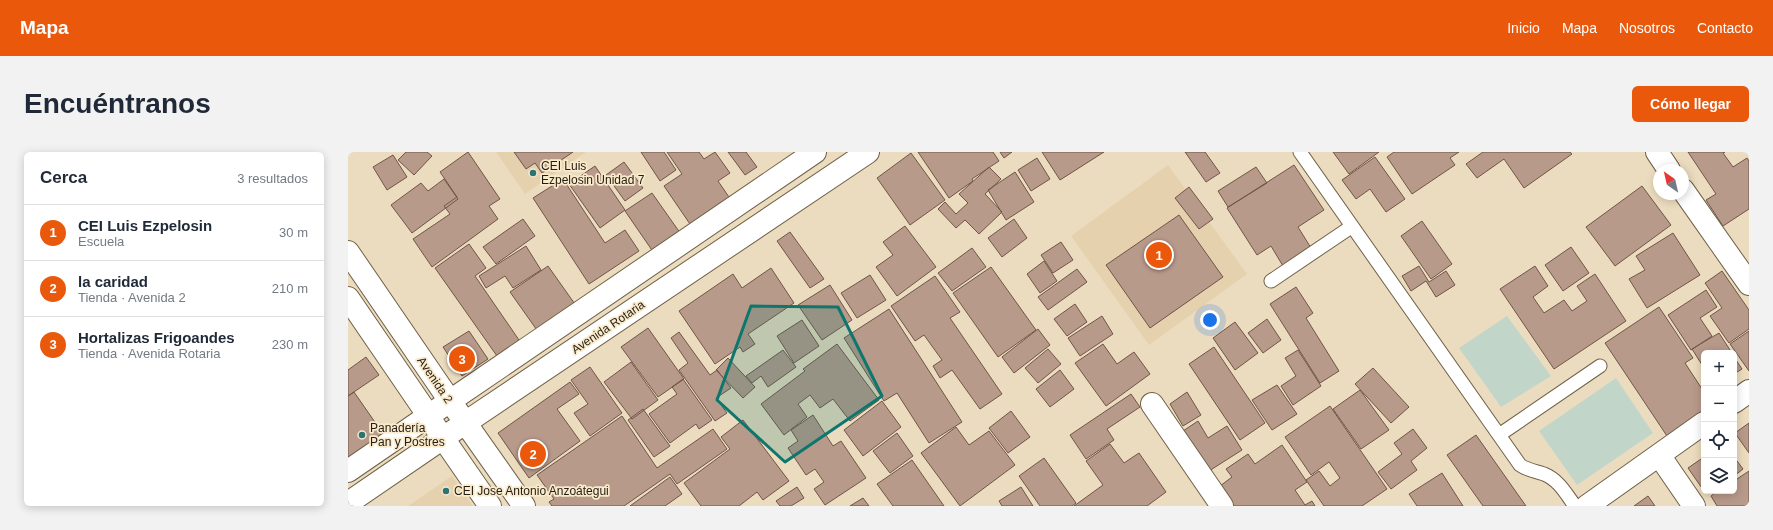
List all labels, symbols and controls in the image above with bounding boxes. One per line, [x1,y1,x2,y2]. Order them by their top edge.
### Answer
text: Mapa [20,17,69,38]
text: Inicio [1507,20,1540,36]
text: Mapa [1562,20,1597,36]
text: Nosotros [1619,20,1675,36]
text: Contacto [1697,20,1753,36]
button: Cómo llegar [1632,86,1749,122]
text: Encuéntranos [24,88,211,119]
place label: CEI Luis Ezpelosin Unidad 7 [541,159,645,187]
north arrow [1653,164,1689,200]
text: Cerca [40,168,87,187]
marker: CEI Luis Ezpelosin Unidad 7 [528,168,538,178]
text: 3 resultados [237,171,308,186]
text: CEI Luis Ezpelosin [78,217,212,234]
text: 1 [49,225,57,240]
text: 30 m [279,225,308,240]
text: Escuela [78,234,124,249]
pin: 1 [1146,240,1172,270]
text: la caridad [78,273,148,290]
text: 2 [49,281,57,296]
text: 210 m [272,281,308,296]
text: Tienda · Avenida 2 [78,290,186,305]
street label: Avenida Rotaria [569,297,647,357]
your location [1200,310,1220,330]
text: Hortalizas Frigoandes [78,329,235,346]
text: 3 [49,337,57,352]
text: 230 m [272,337,308,352]
pin: 3 [449,344,475,374]
text: Tienda · Avenida Rotaria [78,346,220,361]
map controls [1701,350,1737,494]
button: + [1701,350,1737,386]
street label: Avenida 2 [414,354,456,406]
button: − [1701,386,1737,422]
place label: Panadería Pan y Postres [370,421,445,449]
button: locate [1701,422,1737,458]
marker: Panadería Pan y Postres [357,430,367,440]
pin: 2 [520,439,546,469]
button: layers [1701,458,1737,494]
place label: CEI Jose Antonio Anzoátegui [454,484,609,498]
marker: CEI Jose Antonio Anzoátegui [441,486,451,496]

